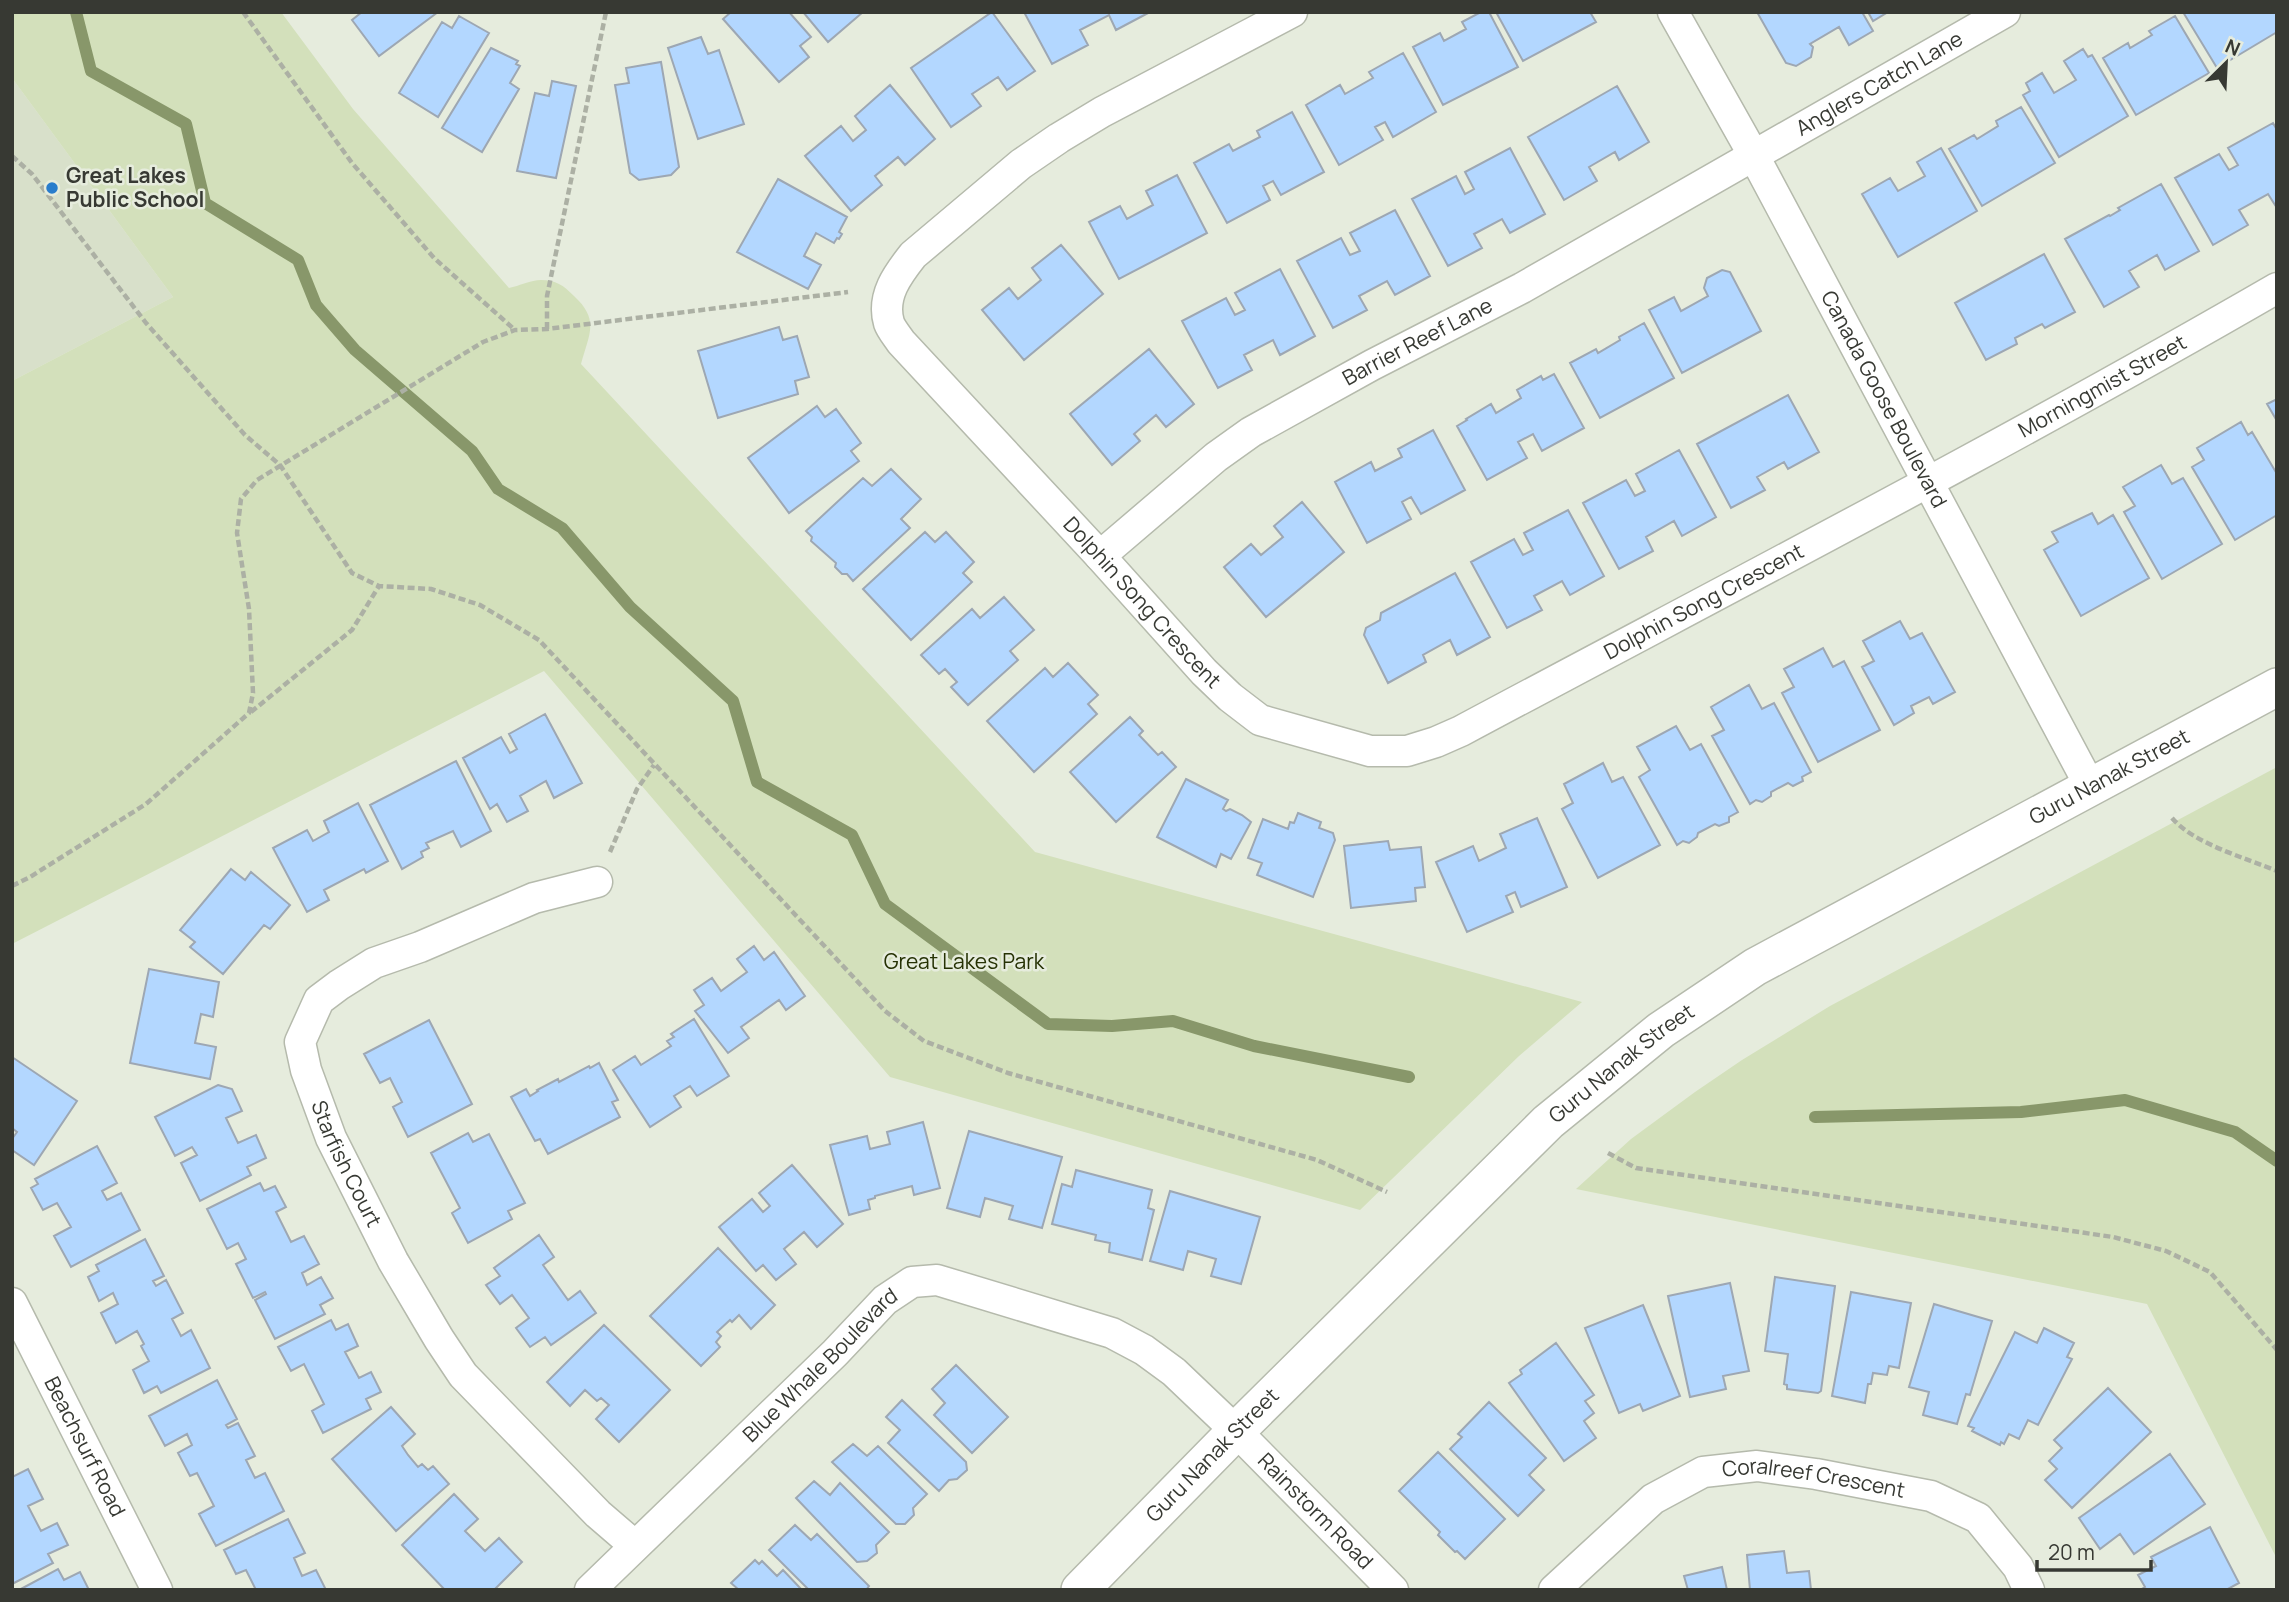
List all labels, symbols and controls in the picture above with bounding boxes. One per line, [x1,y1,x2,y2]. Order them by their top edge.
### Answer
street label: Anglers Catch Lane [1790,24,1967,142]
north arrow [2191,28,2261,98]
text: N [2221,33,2244,62]
place label: Great Lakes Public School [66,161,204,213]
marker: Great Lakes Public School [44,180,60,196]
street label: Canada Goose Boulevard [1815,285,1954,512]
street label: Barrier Reef Lane [1337,291,1497,392]
street label: Morningmist Street [2013,328,2191,443]
street label: Dolphin Song Crescent [1057,510,1227,694]
street label: Dolphin Song Crescent [1599,536,1808,665]
street label: Guru Nanak Street [2024,722,2194,830]
park label: Great Lakes Park [884,947,1045,975]
street label: Guru Nanak Street [1542,997,1699,1129]
street label: Starfish Court [305,1096,389,1232]
street label: Blue Whale Boulevard [736,1281,902,1448]
street label: Beachsurf Road [38,1372,133,1521]
street label: Guru Nanak Street [1139,1381,1284,1528]
street label: Rainstorm Road [1252,1446,1380,1575]
street label: Coralreef Crescent [1721,1451,1907,1504]
scale bar [2037,1528,2151,1572]
text: 20 m [2048,1538,2095,1566]

